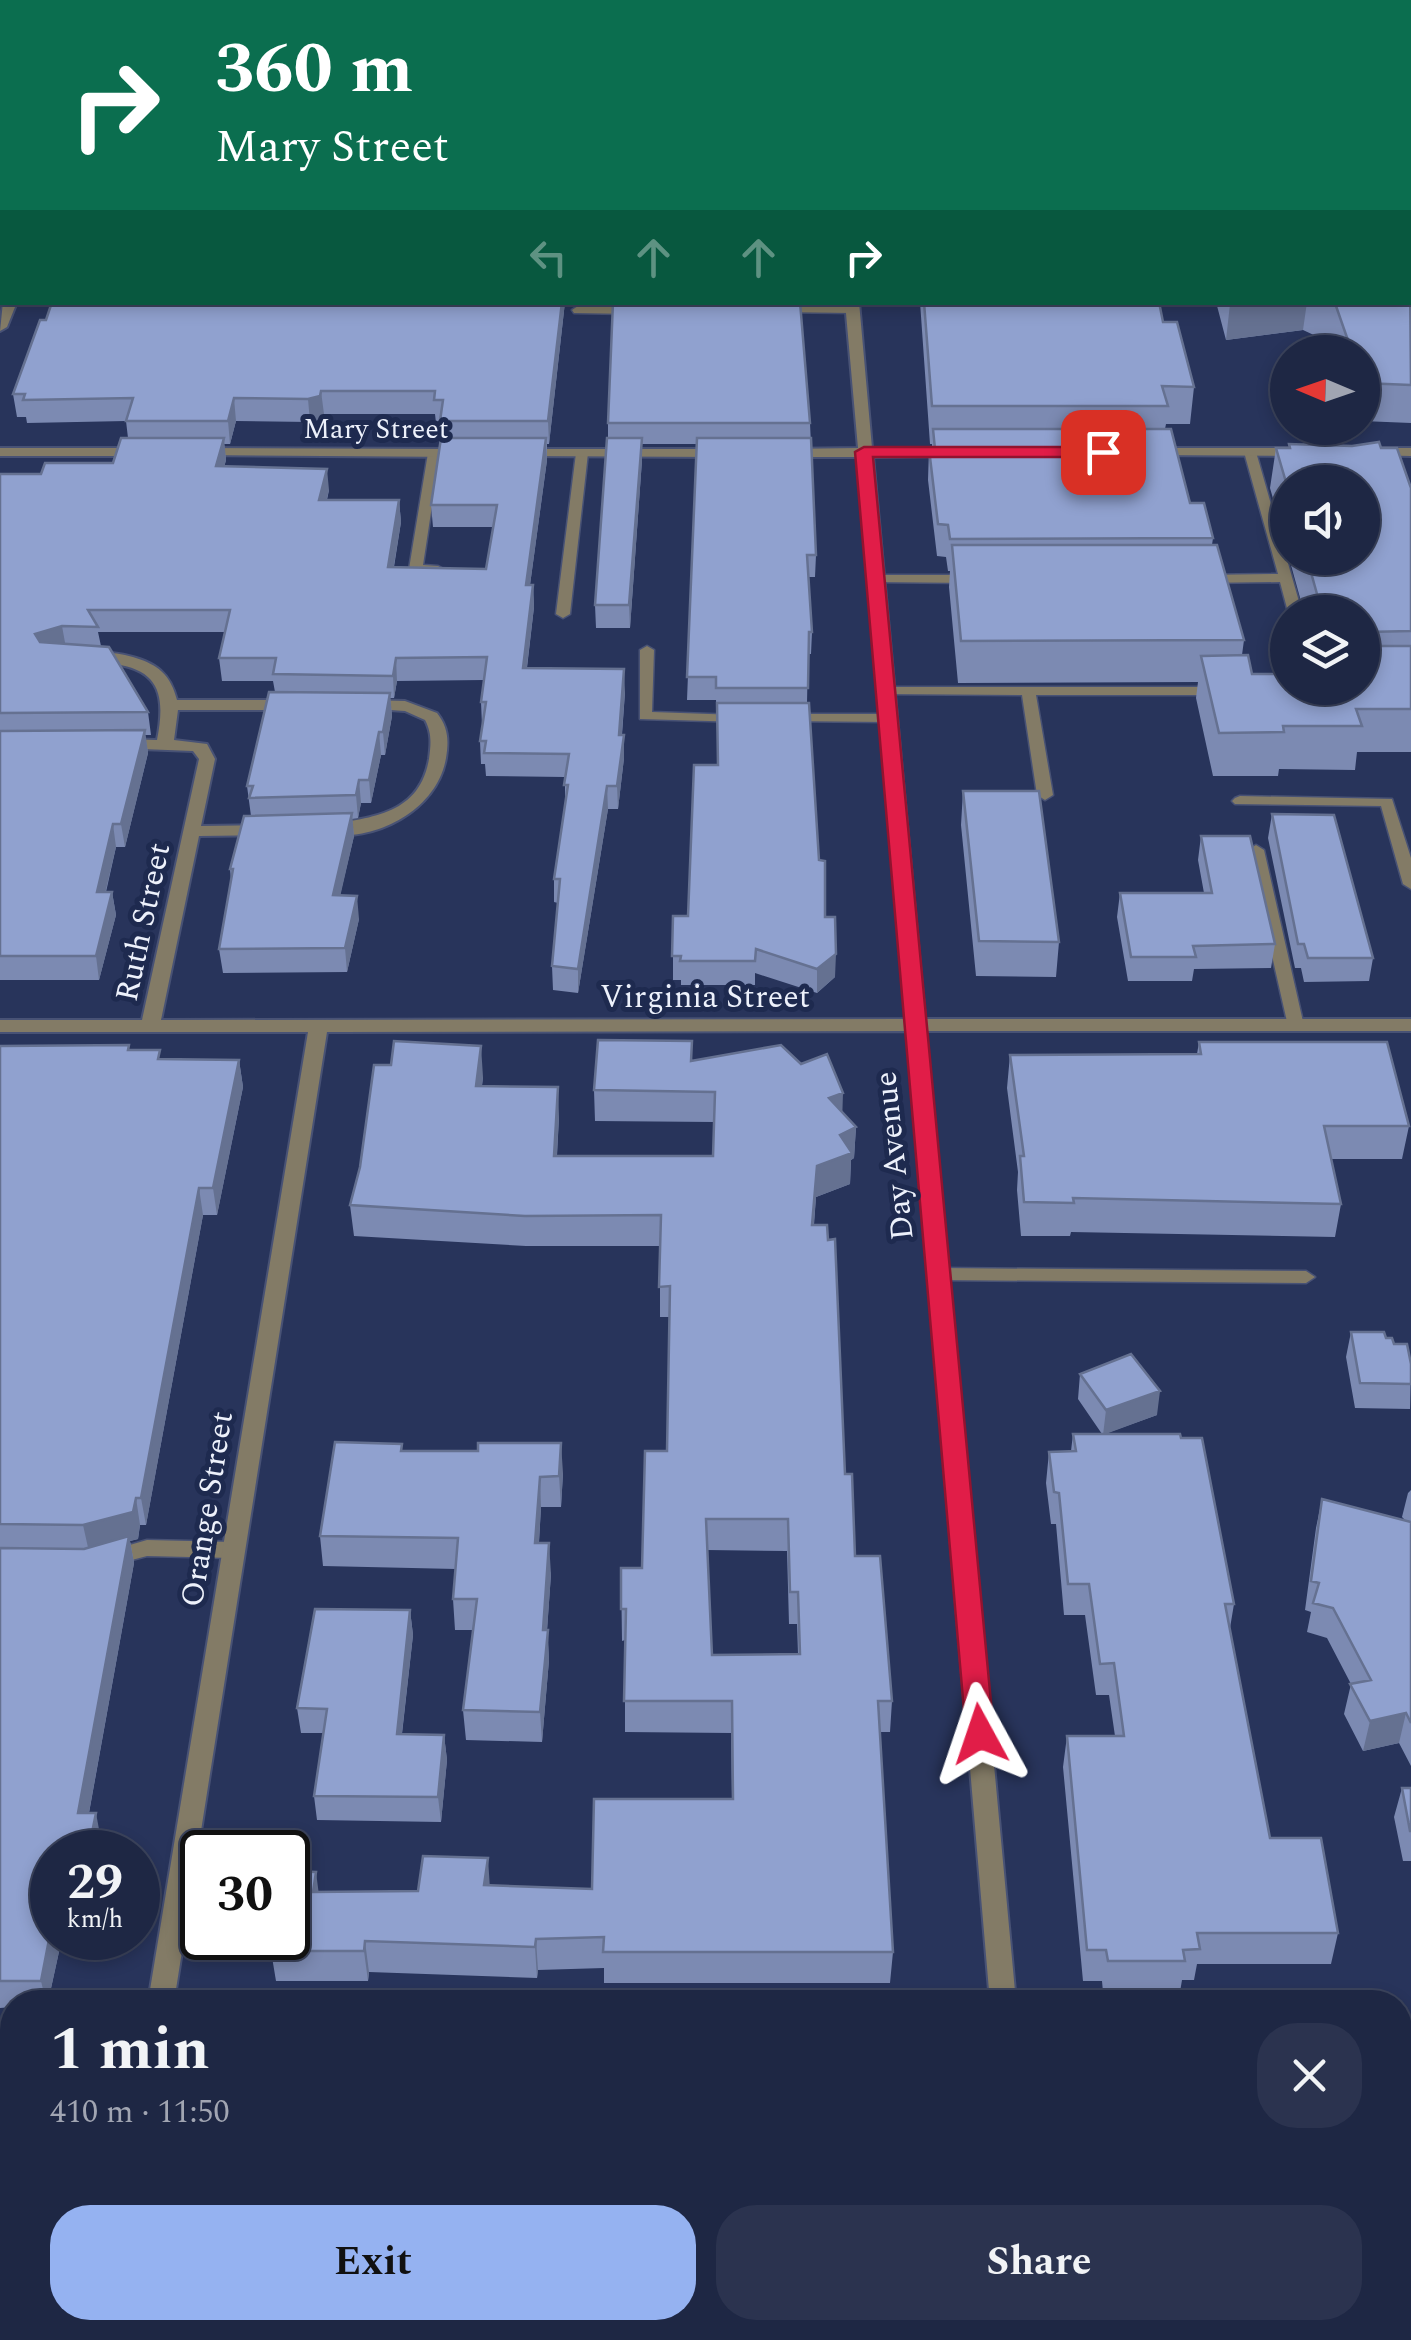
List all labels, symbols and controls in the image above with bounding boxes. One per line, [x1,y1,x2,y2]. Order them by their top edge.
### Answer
text: 360 m [215,17,413,123]
icon: right [50,40,180,170]
text: Mary Street [215,113,449,182]
icon: left [521,230,576,285]
icon: ahead [626,230,681,285]
icon: ahead [731,230,786,285]
icon: right [836,230,891,285]
north arrow [1270,335,1380,445]
map controls [1270,335,1380,705]
street label: Mary Street [303,408,449,451]
pin [1061,410,1146,495]
icon: arrive [1076,425,1131,480]
button: sound [1270,465,1380,575]
button: layers [1270,595,1380,705]
street label: Ruth Street [103,838,184,1006]
street label: Virginia Street [600,973,810,1022]
street label: Day Avenue [861,1069,928,1243]
street label: Orange Street [168,1408,247,1611]
position arrow [928,1682,1032,1786]
speed limit sign: 30 [180,1830,310,1960]
text: 29 [67,1845,123,1921]
text: km/h [67,1901,123,1939]
text: 1 min [50,2004,210,2096]
button: close [1257,2023,1362,2128]
text: 410 m · 11:50 [50,2088,230,2137]
button: Exit [50,2205,696,2320]
button: Share [716,2205,1362,2320]

